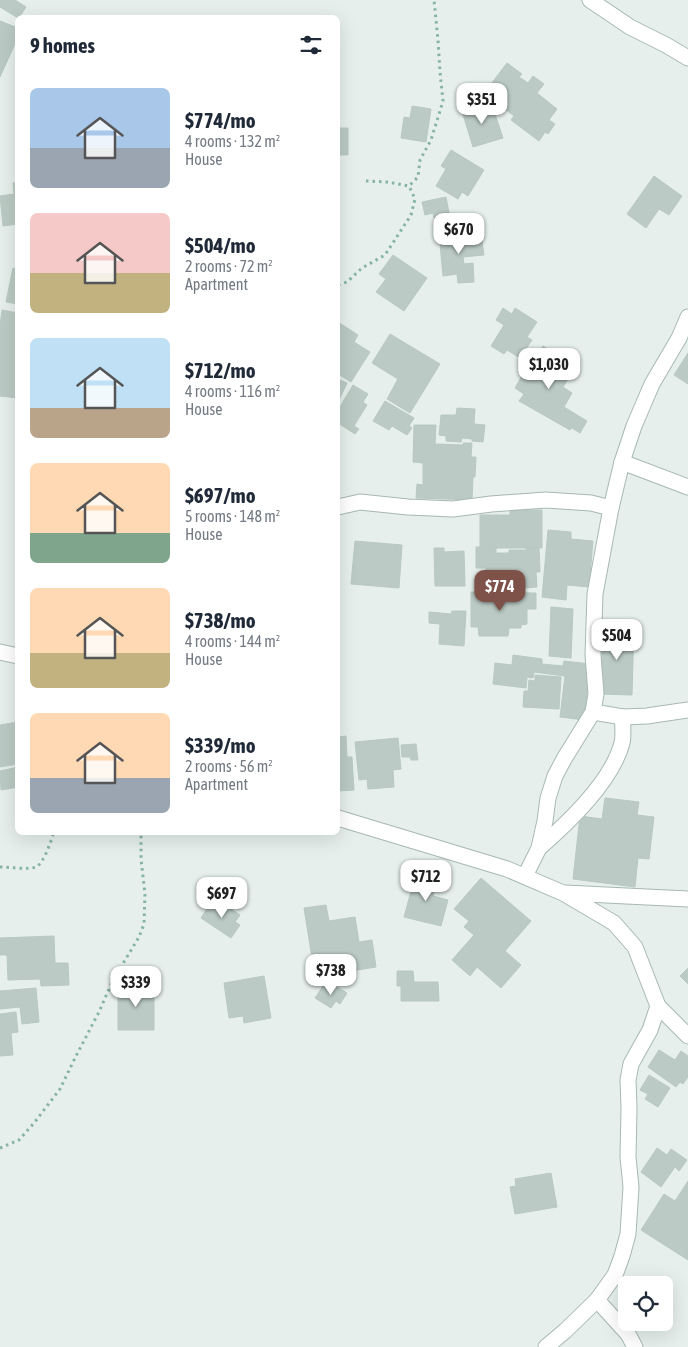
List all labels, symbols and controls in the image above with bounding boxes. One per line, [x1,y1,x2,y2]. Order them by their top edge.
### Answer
icon: filters [297,31,325,59]
text: 9 homes [30,33,95,57]
pin: $351 [452,82,512,125]
text: $351 [467,90,497,108]
icon: home [70,108,130,168]
text: $774/mo [185,108,256,132]
text: 4 rooms · 132 m² [185,132,280,150]
text: House [185,150,222,168]
pin: $670 [429,212,489,255]
text: $670 [444,220,474,238]
icon: home [70,233,130,293]
text: $504/mo [185,233,256,257]
text: 2 rooms · 72 m² [185,257,273,275]
text: Apartment [185,275,248,293]
pin: $1,030 [508,348,590,390]
text: $1,030 [529,355,569,373]
icon: home [70,358,130,418]
text: $712/mo [185,358,256,382]
text: 4 rooms · 116 m² [185,382,280,400]
text: House [185,400,222,418]
icon: home [70,483,130,543]
text: $697/mo [185,483,256,507]
text: 5 rooms · 148 m² [185,507,280,525]
text: House [185,525,222,543]
pin: $774 [470,570,530,612]
text: $774 [485,577,515,595]
icon: home [70,608,130,668]
text: $738/mo [185,608,256,632]
pin: $504 [587,618,647,661]
text: $504 [602,626,632,644]
text: 4 rooms · 144 m² [185,632,280,650]
text: House [185,650,222,668]
icon: home [70,733,130,793]
text: $339/mo [185,733,256,757]
text: 2 rooms · 56 m² [185,757,273,775]
text: Apartment [185,775,248,793]
pin: $712 [396,860,456,902]
text: $712 [411,867,441,885]
pin: $697 [192,876,252,919]
text: $697 [207,884,237,902]
pin: $738 [301,954,361,996]
text: $738 [316,961,346,979]
pin: $339 [106,966,166,1008]
text: $339 [121,973,151,991]
map controls [618,1276,673,1331]
button: locate [618,1276,673,1331]

